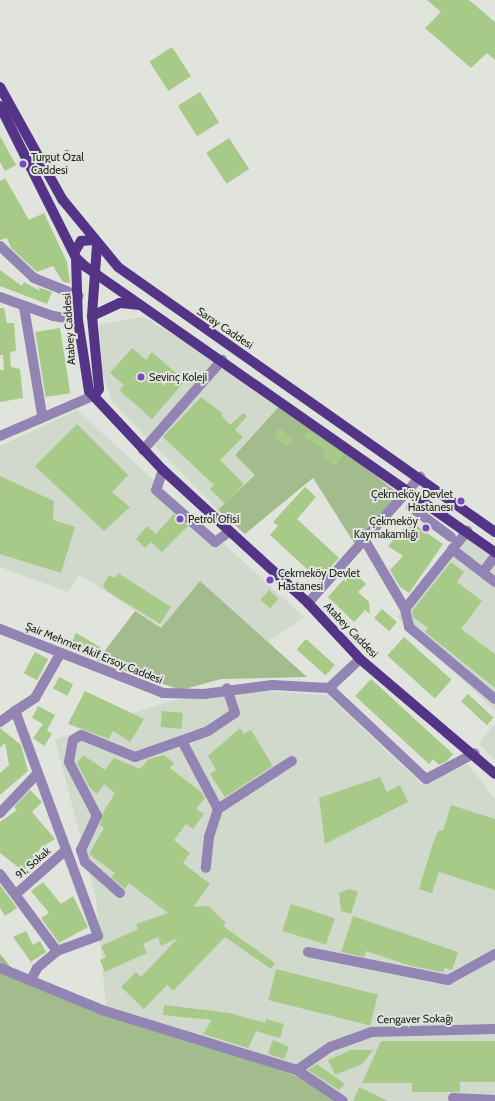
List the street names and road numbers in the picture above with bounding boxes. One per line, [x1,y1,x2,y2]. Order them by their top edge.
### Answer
street label: Atabey Caddesi [60,293,78,365]
street label: Saray Caddesi [194,304,256,352]
street label: Atabey Caddesi [321,600,381,660]
street label: Şair Mehmet Akif Ersoy Caddesi [23,619,165,687]
street label: 91. Sokak [13,844,53,882]
street label: Cengaver Sokağı [377,1012,453,1026]

